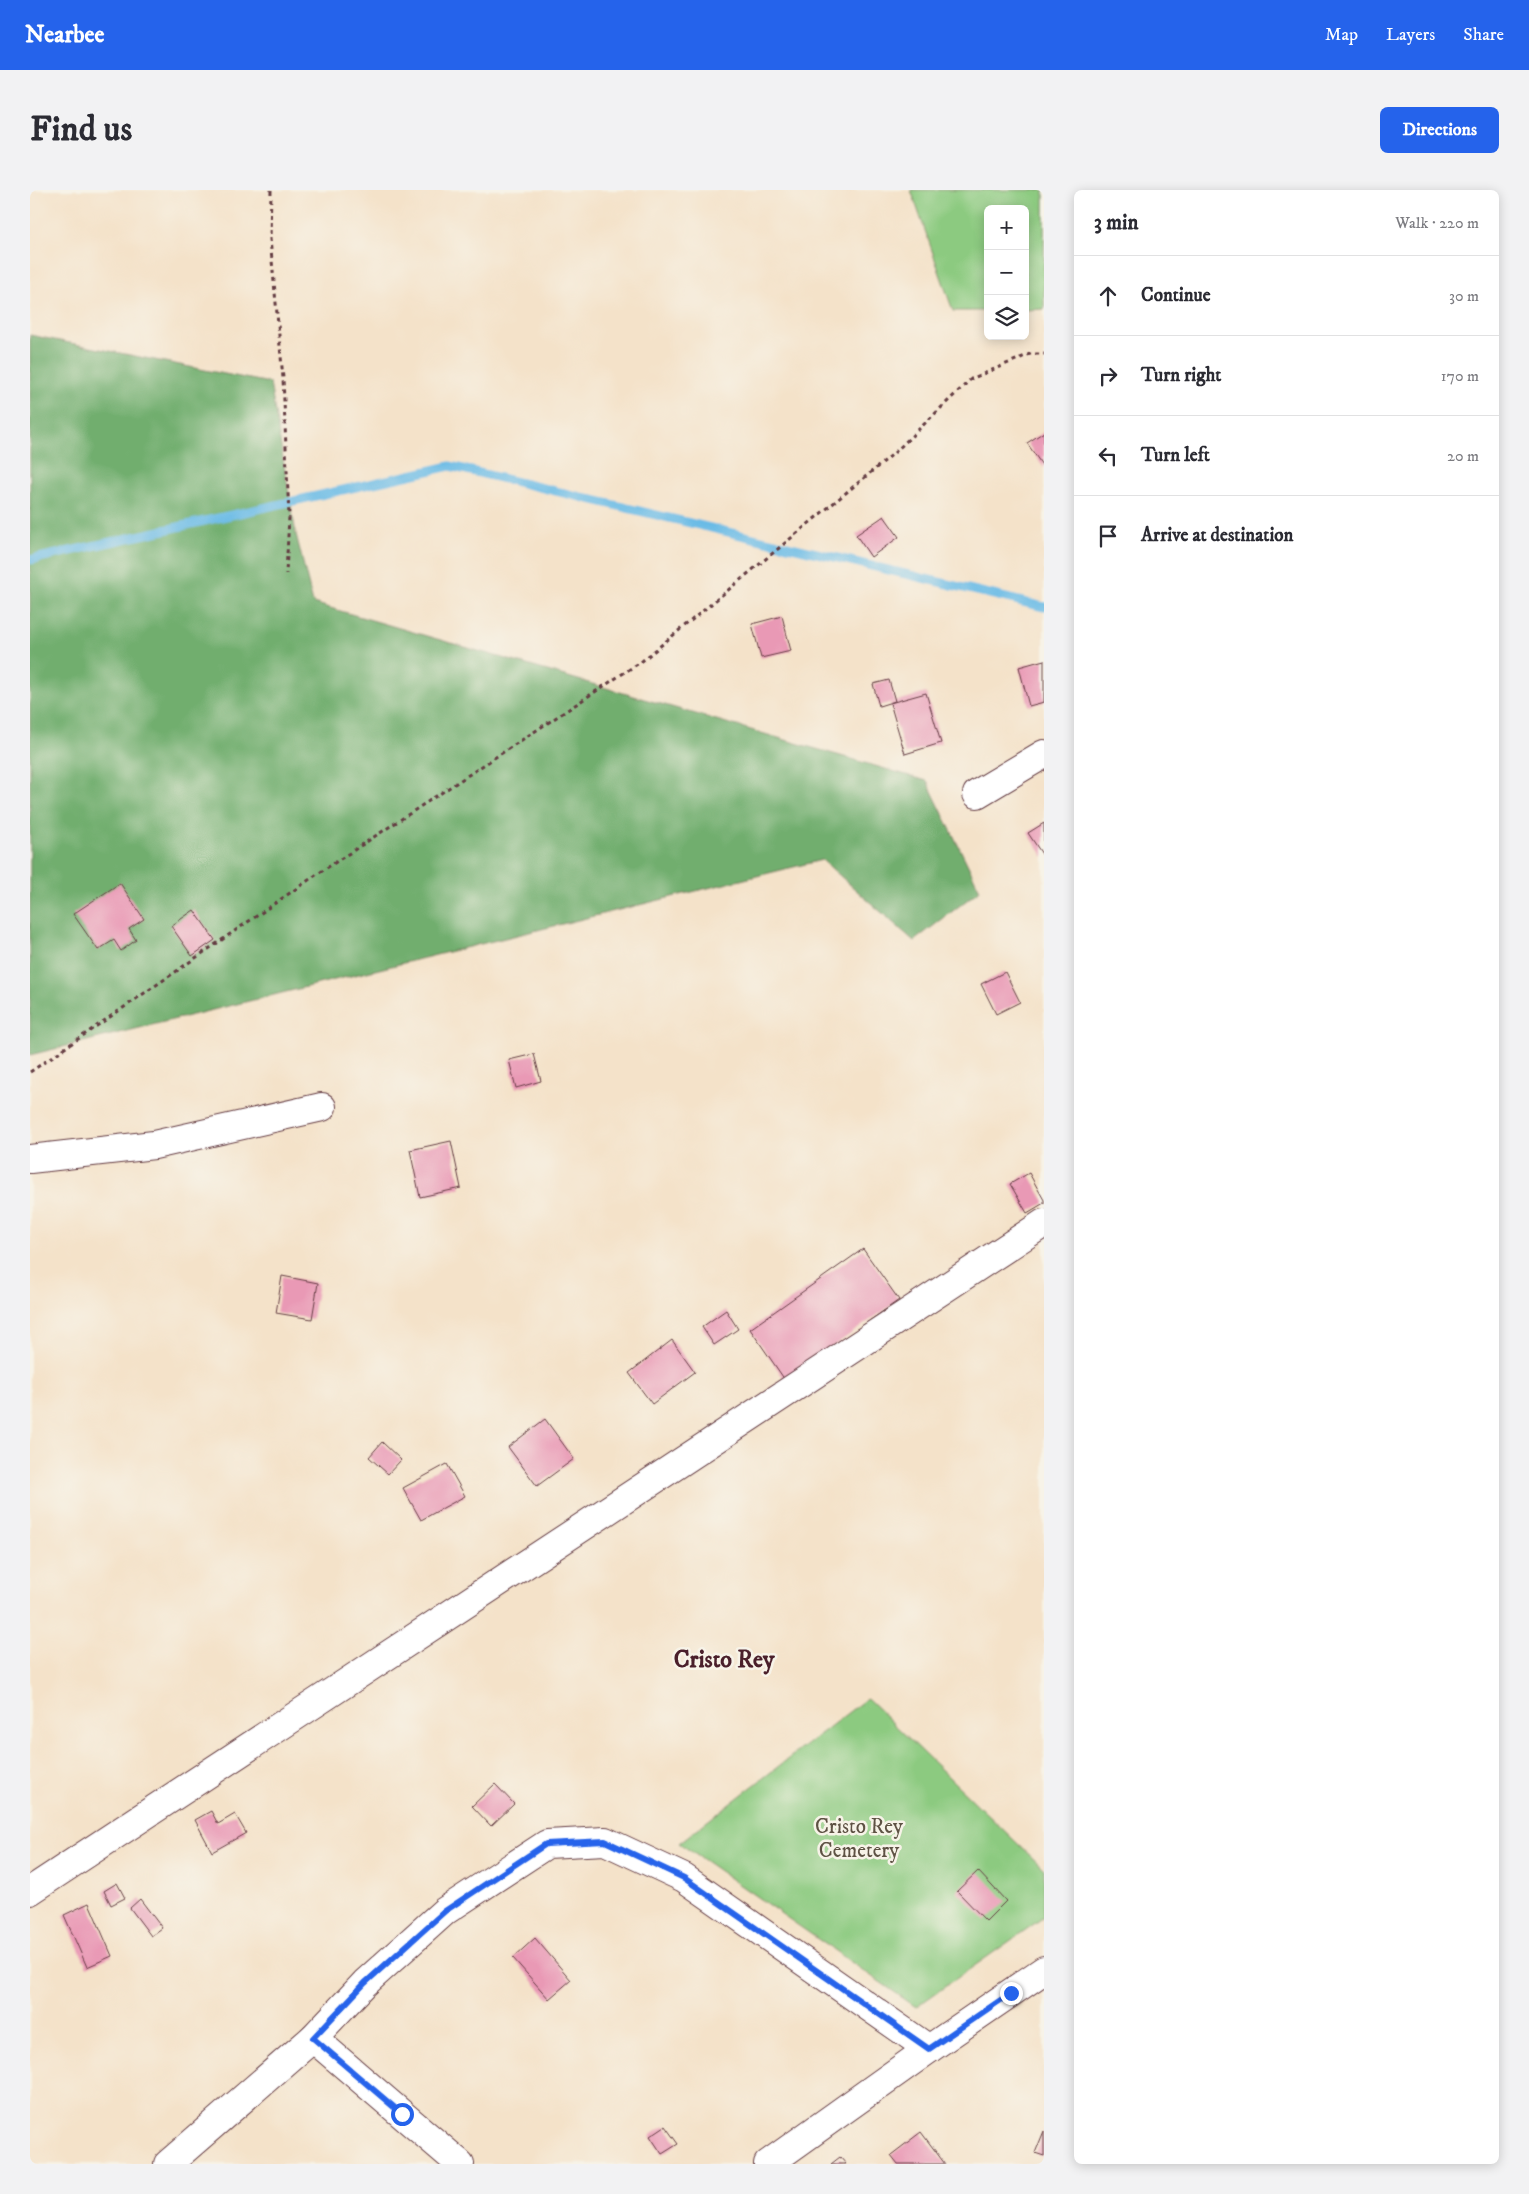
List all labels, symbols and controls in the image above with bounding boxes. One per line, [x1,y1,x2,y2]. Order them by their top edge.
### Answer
text: Nearbee [25,20,104,50]
text: Map [1325,24,1358,46]
text: Layers [1386,24,1435,46]
text: Share [1463,24,1504,46]
button: Directions [1380,107,1499,153]
text: Find us [30,108,132,152]
map controls [984,205,1029,340]
button: + [984,205,1029,250]
text: 3 min [1094,210,1139,236]
text: Walk · 220 m [1395,213,1479,233]
button: − [984,250,1029,295]
icon: ahead [1094,282,1122,310]
text: Continue [1141,284,1211,307]
text: 30 m [1449,286,1479,306]
button: layers [984,295,1029,340]
icon: right [1094,362,1122,390]
text: Turn right [1141,364,1221,387]
text: 170 m [1441,366,1479,386]
icon: left [1094,442,1122,470]
text: Turn left [1141,444,1210,467]
text: 20 m [1447,446,1479,466]
icon: arrive [1094,522,1122,550]
text: Arrive at destination [1141,524,1293,547]
district label: Cristo Rey [674,1645,775,1675]
park label: Cristo Rey Cemetery [815,1814,904,1864]
route end [1000,1982,1023,2005]
route start [391,2103,414,2126]

